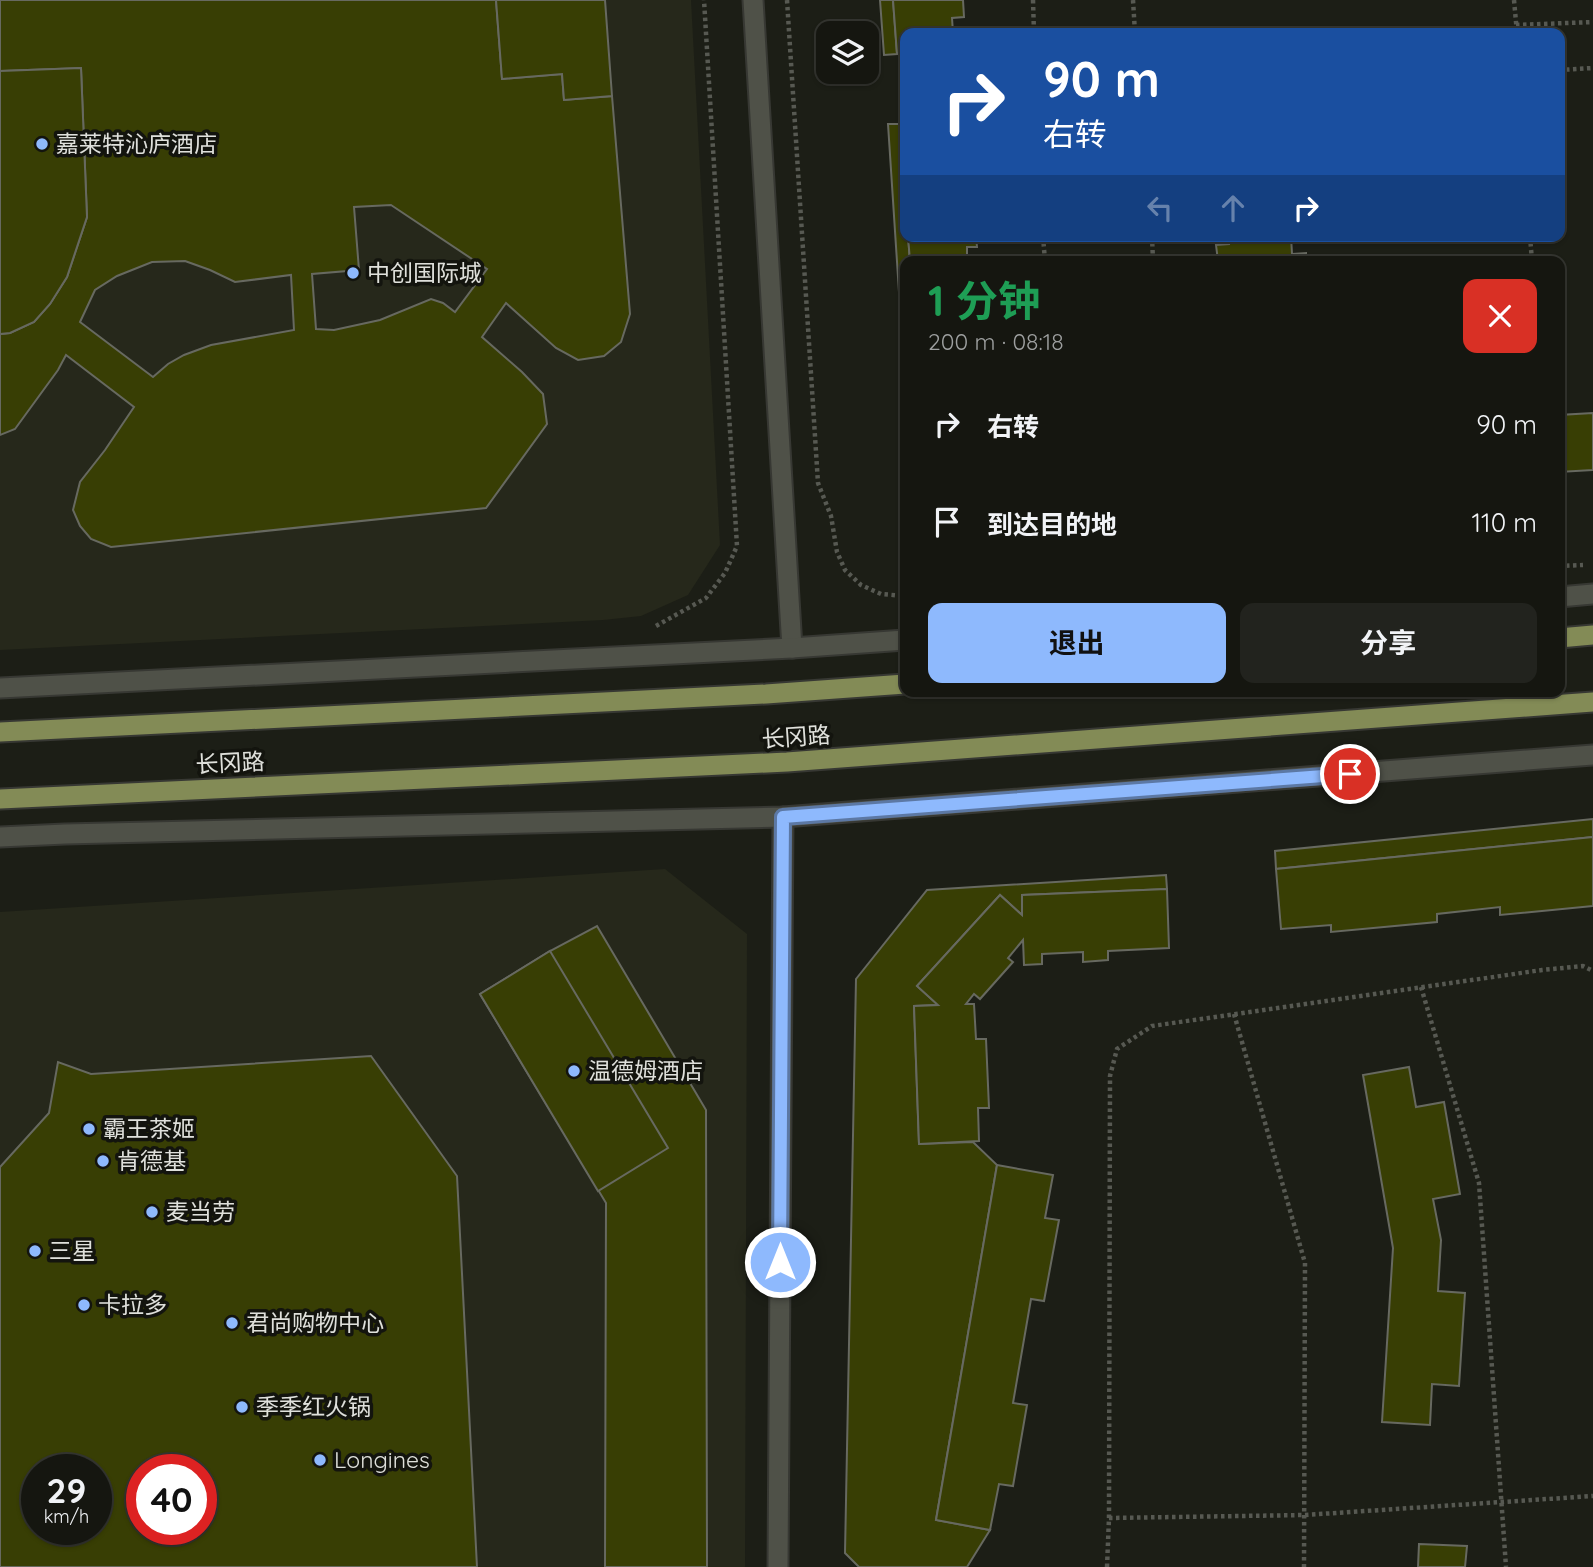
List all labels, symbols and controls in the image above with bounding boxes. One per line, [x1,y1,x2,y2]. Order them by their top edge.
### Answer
map controls [816,21,879,84]
button: layers [816,21,879,84]
text: 90 m [1043,48,1160,109]
icon: right [928,56,1019,147]
text: 右转 [1043,114,1107,154]
place label: 嘉莱特沁庐酒店 [56,129,217,158]
marker: 嘉莱特沁庐酒店 [34,136,50,152]
icon: left [1141,189,1179,227]
icon: ahead [1214,189,1252,227]
icon: right [1287,189,1325,227]
place label: 中创国际城 [367,258,482,287]
marker: 中创国际城 [345,265,361,281]
text: 1 分钟 [928,274,1040,327]
button: close [1463,279,1537,353]
text: 200 m · 08:18 [928,327,1064,356]
icon: right [928,405,966,443]
text: 90 m [1476,408,1537,441]
text: 右转 [987,410,1039,443]
icon: arrive [928,503,966,541]
text: 110 m [1471,506,1537,539]
text: 到达目的地 [987,508,1117,541]
button: 退出 [928,603,1226,683]
button: 分享 [1240,603,1537,683]
street label: 长冈路 [761,720,831,753]
pin [1320,744,1380,804]
street label: 长冈路 [195,746,265,779]
icon: arrive [1331,755,1369,793]
place label: 温德姆酒店 [588,1056,703,1085]
marker: 温德姆酒店 [566,1063,582,1079]
place label: 霸王茶姬 [103,1114,195,1143]
marker: 霸王茶姬 [81,1121,97,1137]
place label: 肯德基 [117,1146,186,1175]
marker: 肯德基 [95,1153,111,1169]
place label: 麦当劳 [166,1197,235,1226]
marker: 麦当劳 [144,1204,160,1220]
position arrow [743,1225,817,1299]
place label: 三星 [49,1236,95,1265]
marker: 三星 [27,1243,43,1259]
place label: 卡拉多 [98,1290,167,1319]
marker: 卡拉多 [76,1297,92,1313]
place label: 君尚购物中心 [246,1308,384,1337]
marker: 君尚购物中心 [224,1315,240,1331]
place label: 季季红火锅 [256,1392,371,1421]
marker: 季季红火锅 [234,1399,250,1415]
place label: Longines [334,1445,430,1474]
marker: Longines [312,1452,328,1468]
speed limit sign: 40 [126,1454,217,1545]
text: 29 [47,1468,86,1512]
text: km/h [44,1505,89,1528]

